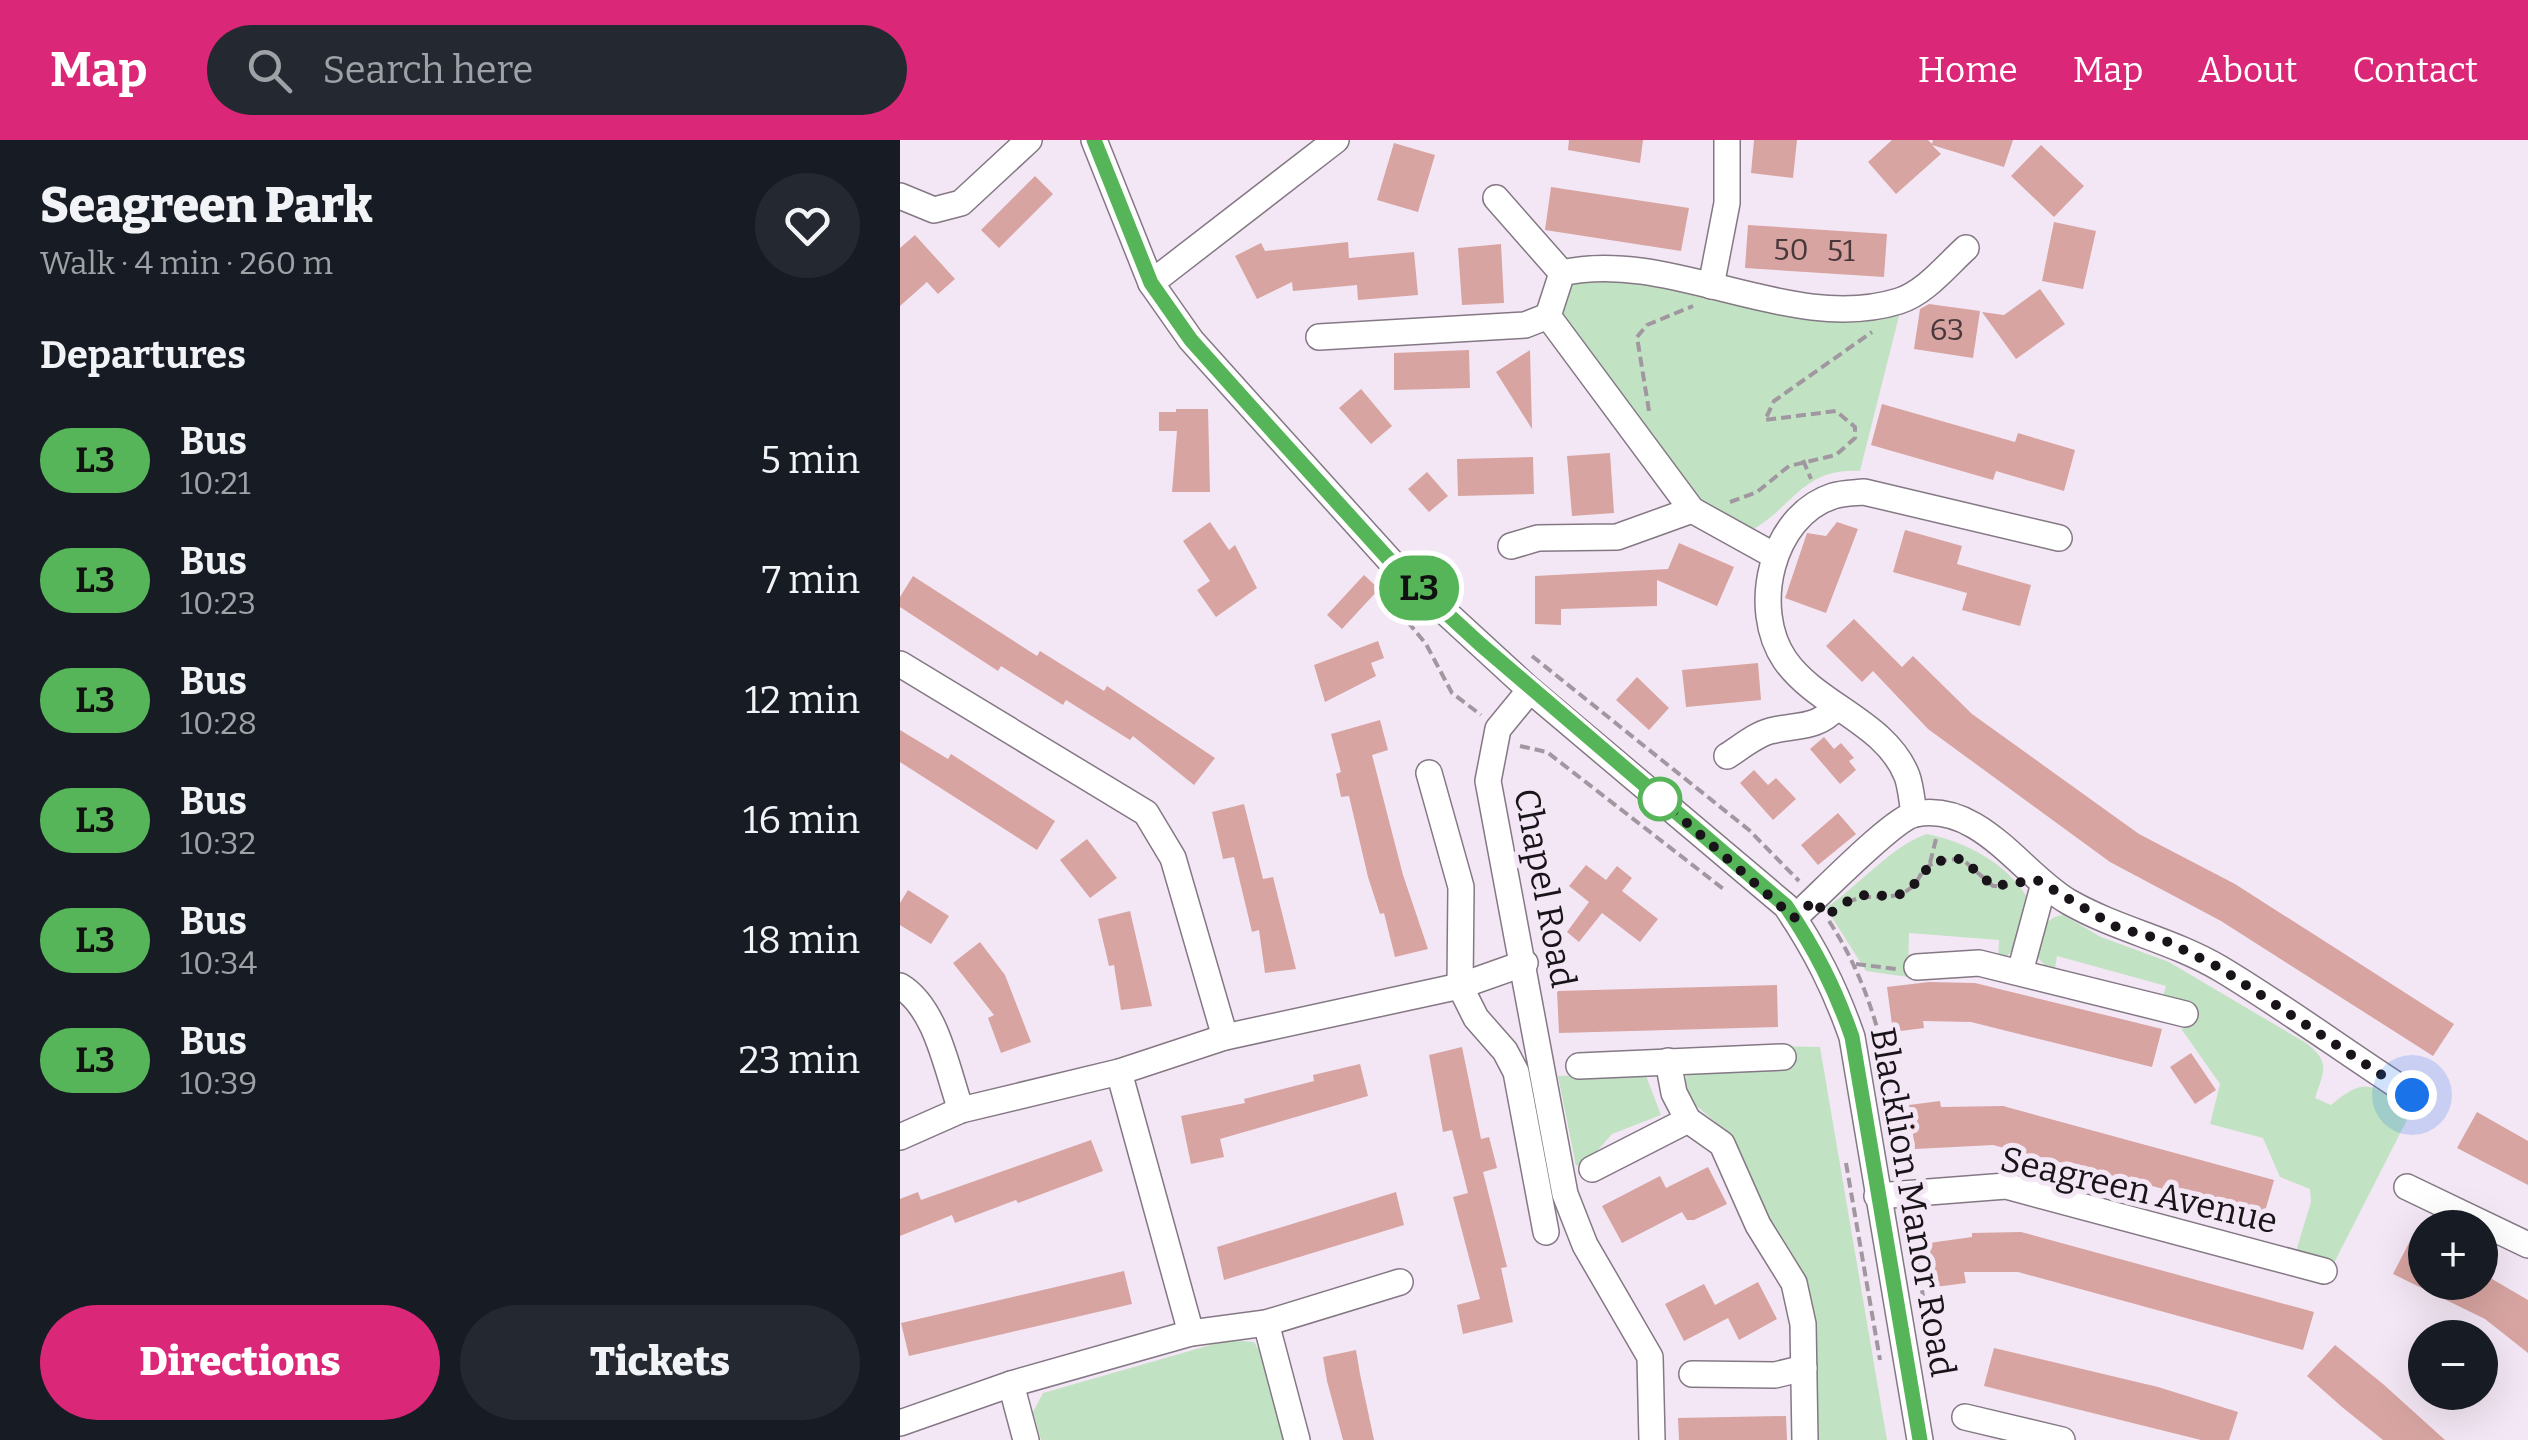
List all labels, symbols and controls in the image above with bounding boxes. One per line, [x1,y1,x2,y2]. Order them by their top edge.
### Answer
search box [207,25,907,115]
text: Map [50,41,147,99]
icon: search [242,43,297,98]
text: Search here [322,47,533,93]
text: Home [1918,49,2018,91]
text: Map [2073,49,2143,91]
text: About [2198,49,2297,91]
text: Contact [2352,49,2478,91]
button: heart [755,173,860,278]
text: Seagreen Park [40,177,373,235]
house number: 50 [1773,232,1809,268]
house number: 51 [1827,233,1855,269]
text: Walk · 4 min · 260 m [40,244,333,282]
house number: 63 [1930,312,1964,348]
text: Departures [40,332,246,378]
text: Bus [180,418,247,464]
text: 5 min [760,437,860,483]
text: L3 [75,439,115,481]
text: 10:21 [180,464,251,502]
text: Bus [180,538,247,584]
line badge: L3 [1374,556,1464,620]
text: 7 min [762,557,860,603]
text: L3 [75,559,115,601]
text: L3 [1399,567,1439,609]
text: 10:23 [180,584,256,622]
text: Bus [180,658,247,704]
text: 12 min [745,677,860,723]
text: L3 [75,679,115,721]
text: 10:28 [180,704,257,742]
text: Bus [180,778,247,824]
unlabelled marker [1639,778,1681,820]
street label: Chapel Road [1505,785,1585,991]
text: 16 min [743,797,860,843]
text: L3 [75,799,115,841]
text: 10:32 [180,824,256,862]
text: Bus [180,898,247,944]
text: 18 min [743,917,860,963]
text: L3 [75,919,115,961]
text: 10:34 [180,944,257,982]
text: Bus [180,1018,247,1064]
street label: Blacklion Manor Road [1862,1024,1964,1380]
text: 23 min [738,1037,860,1083]
text: L3 [75,1039,115,1081]
text: 10:39 [180,1064,257,1102]
your location [2387,1070,2437,1120]
street label: Seagreen Avenue [1996,1138,2282,1242]
map controls [2408,1210,2498,1410]
button: + [2408,1210,2498,1300]
button: Directions [40,1305,440,1420]
button: Tickets [460,1305,860,1420]
button: − [2408,1320,2498,1410]

